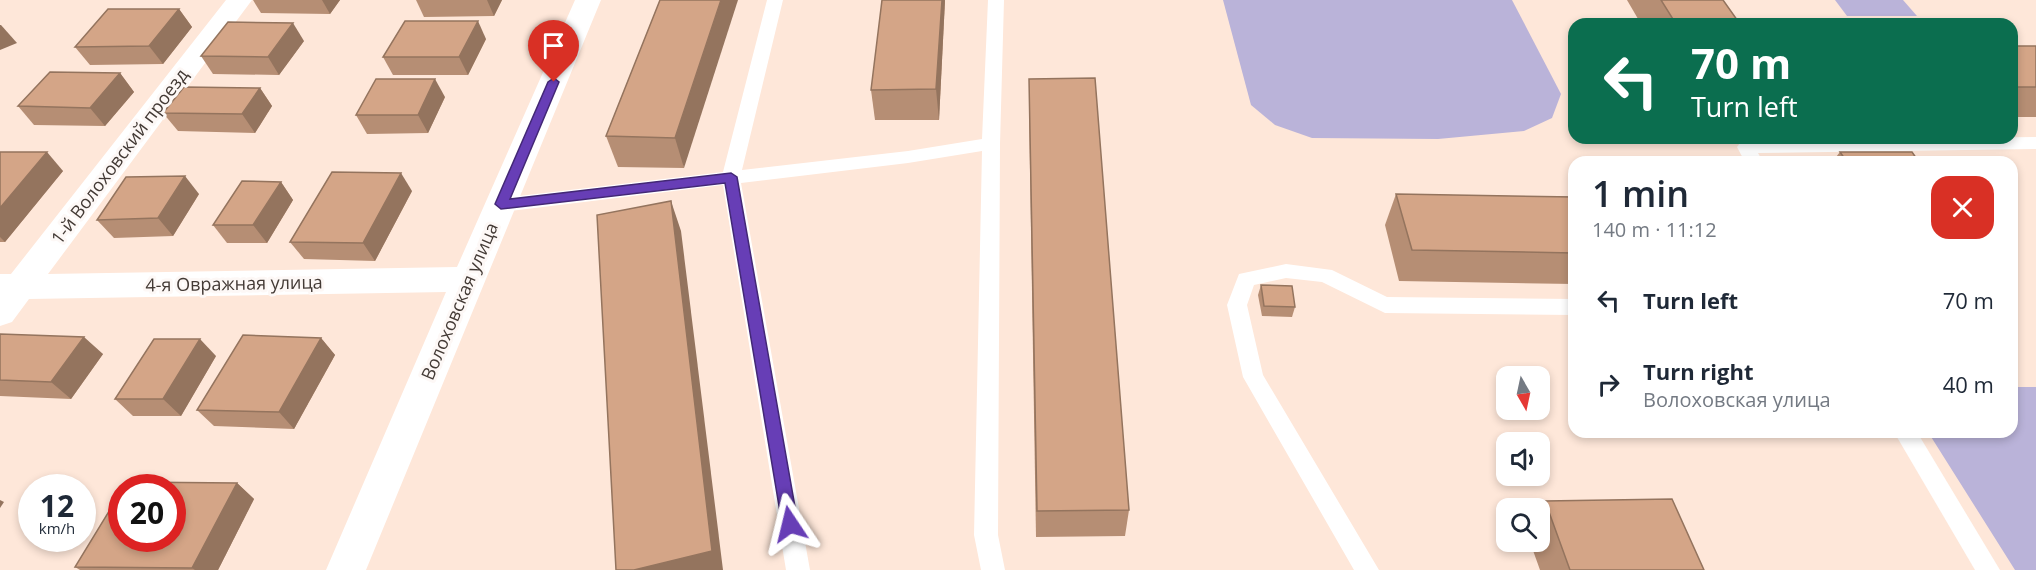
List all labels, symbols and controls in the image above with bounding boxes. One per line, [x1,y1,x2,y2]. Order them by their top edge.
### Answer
pin [528,20,579,82]
icon: arrive [537,29,570,62]
text: 70 m [1691,34,1791,91]
icon: left [1592,42,1670,120]
street label: 1-й Волоховский проезд [45,63,193,249]
text: Turn left [1691,88,1798,125]
text: 1 min [1592,169,1689,218]
button: close [1931,176,1994,239]
text: 140 m · 11:12 [1592,216,1717,243]
street label: Волоховская улица [415,219,503,383]
street label: 4-я Овражная улица [145,269,323,297]
icon: left [1592,284,1625,317]
text: Turn left [1643,285,1738,315]
text: 70 m [1943,285,1994,315]
text: Turn right [1643,356,1754,386]
north arrow [1496,366,1550,420]
map controls [1496,366,1550,552]
icon: right [1592,368,1625,401]
text: 40 m [1943,369,1994,399]
text: Волоховская улица [1643,386,1831,413]
button: sound [1496,432,1550,486]
speed limit sign: 20 [108,474,186,552]
text: 12 [40,485,74,526]
position arrow [758,492,822,556]
button: search [1496,498,1550,552]
text: km/h [39,518,75,538]

